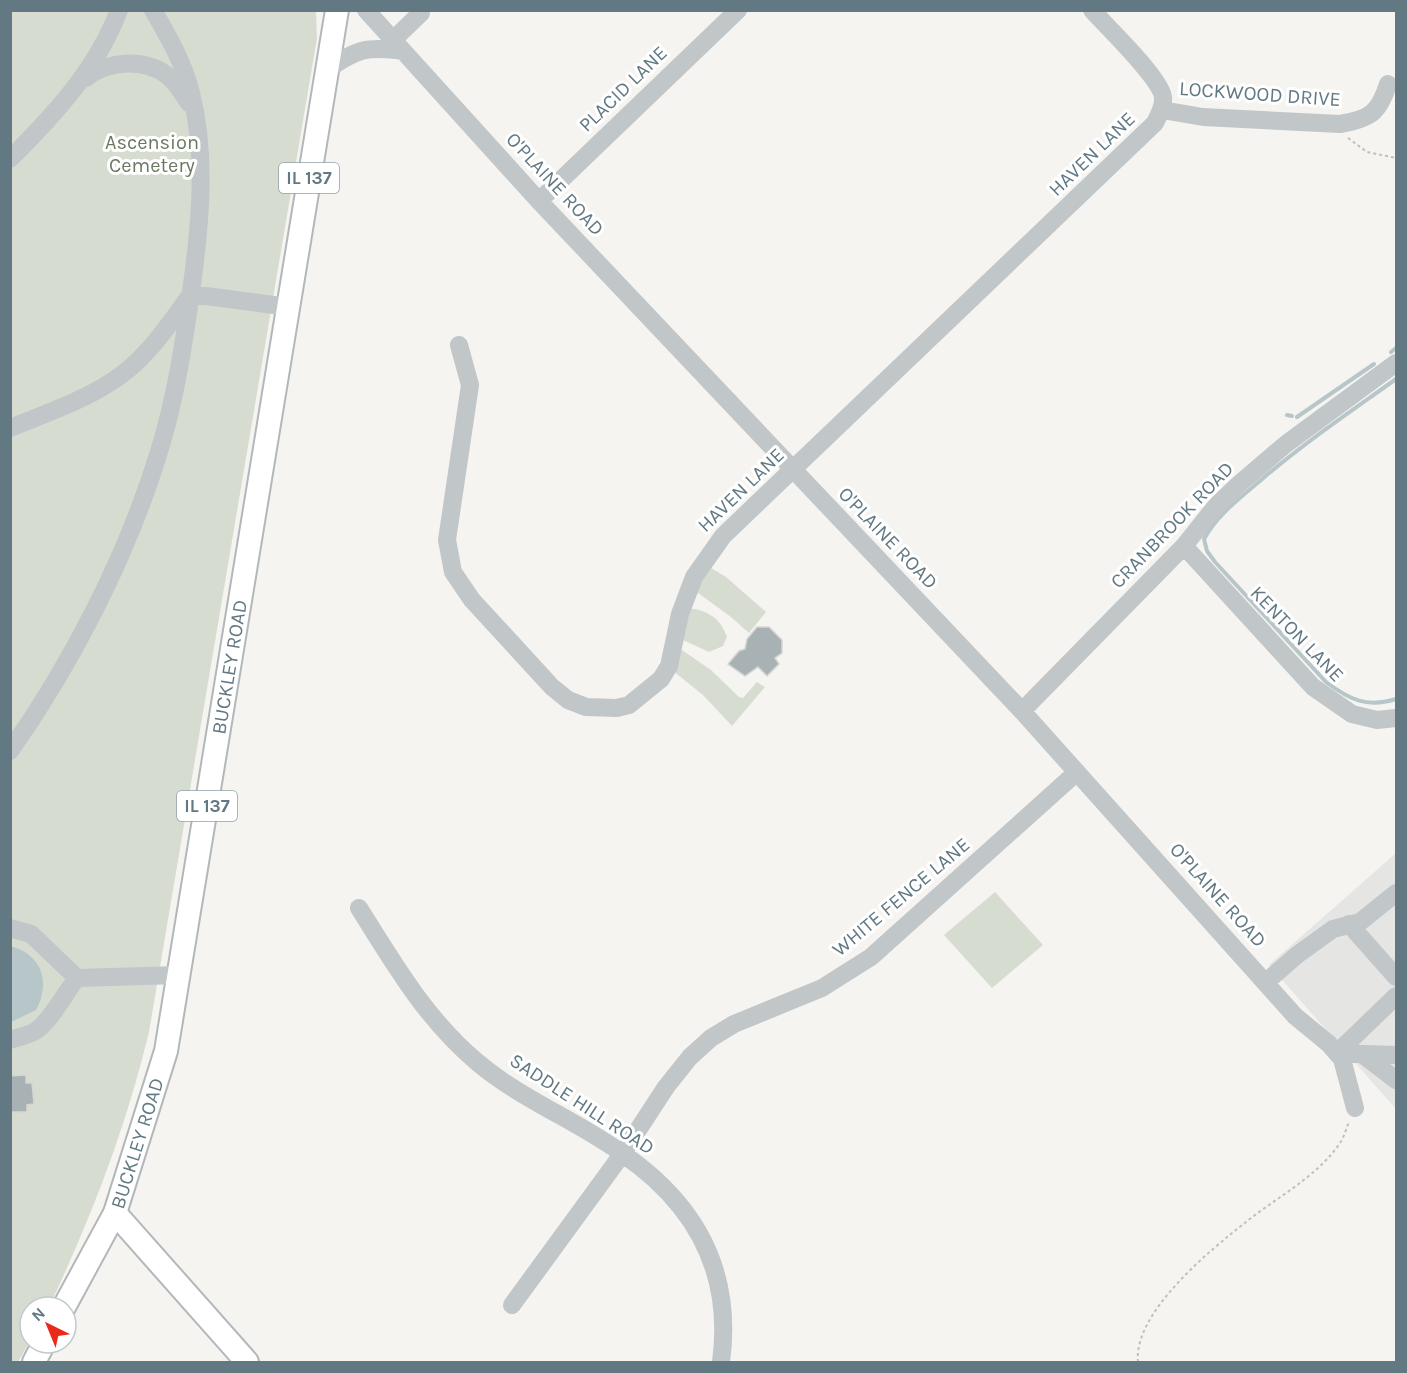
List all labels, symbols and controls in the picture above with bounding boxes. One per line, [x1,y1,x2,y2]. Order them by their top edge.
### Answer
street label: PLACID LANE [574,41,672,137]
street label: LOCKWOOD DRIVE [1178,77,1342,111]
street label: HAVEN LANE [1044,107,1140,201]
street label: O'PLAINE ROAD [501,128,609,240]
park label: Ascension Cemetery [105,131,199,177]
road number: IL 137 [279,163,339,193]
street label: HAVEN LANE [693,443,789,537]
street label: CRANBROOK ROAD [1106,457,1238,593]
street label: O'PLAINE ROAD [834,482,942,594]
street label: KENTON LANE [1246,581,1348,687]
street label: BUCKLEY ROAD [207,598,251,736]
road number: IL 137 [177,791,237,821]
street label: WHITE FENCE LANE [828,833,974,961]
street label: O'PLAINE ROAD [1165,838,1271,952]
street label: SADDLE HILL ROAD [505,1049,659,1159]
street label: BUCKLEY ROAD [106,1075,168,1212]
north arrow [18,1295,78,1355]
text: N [27,1304,49,1325]

